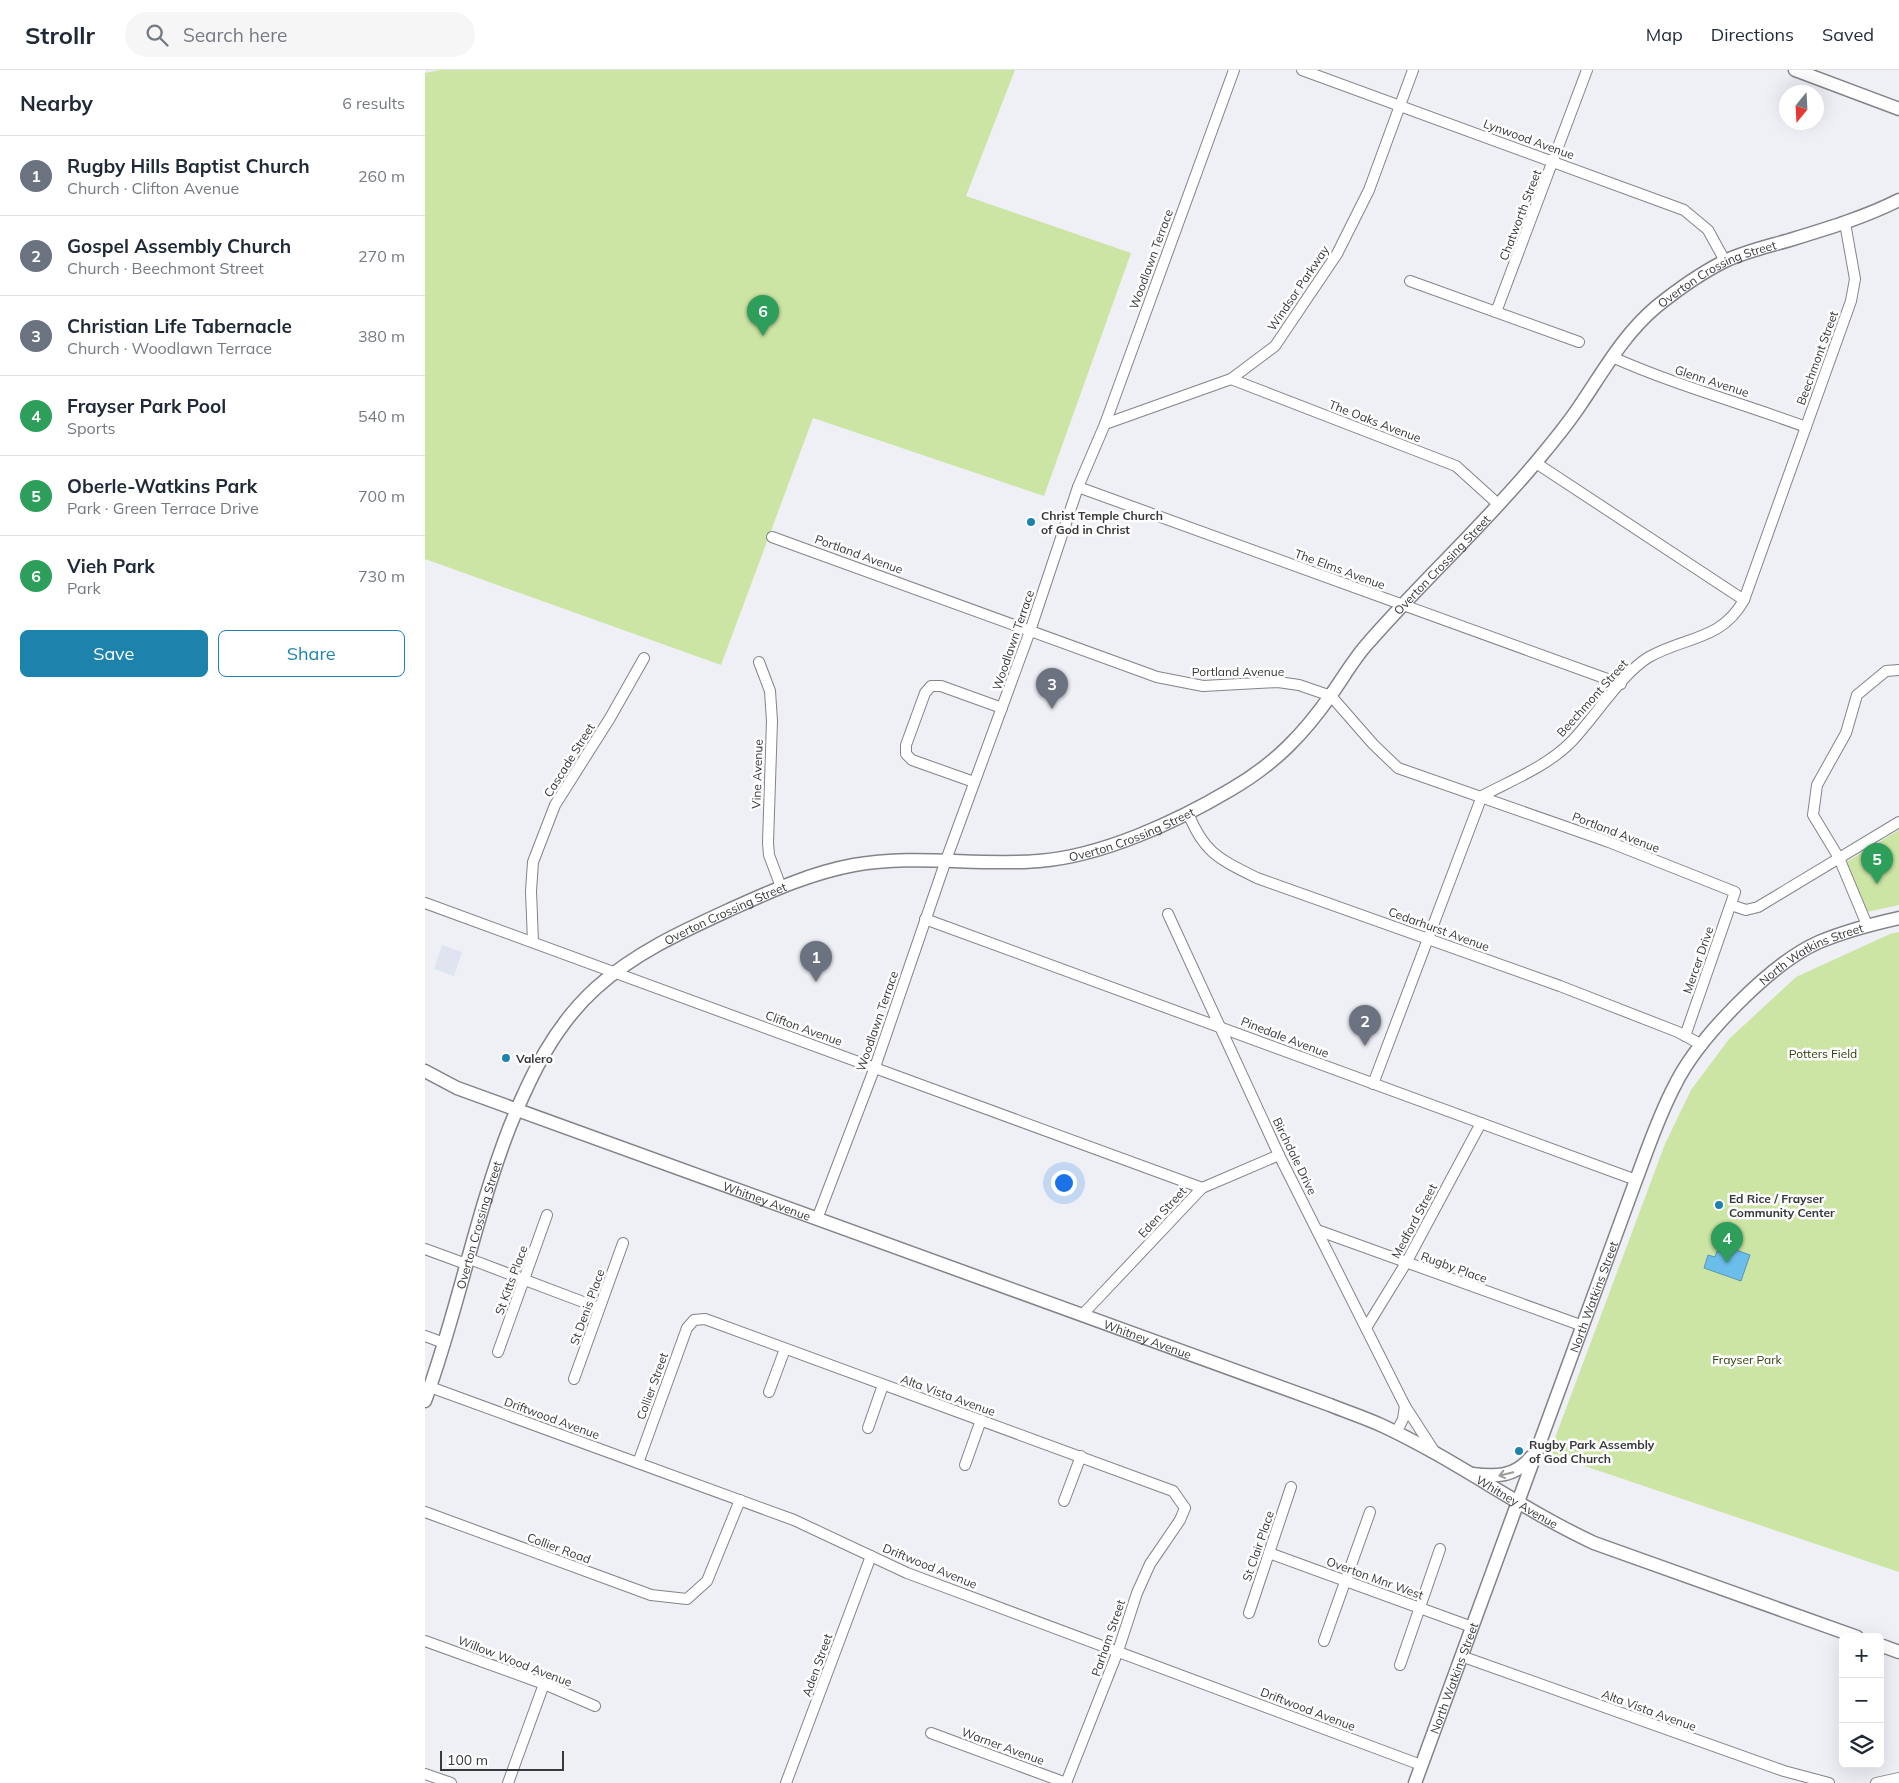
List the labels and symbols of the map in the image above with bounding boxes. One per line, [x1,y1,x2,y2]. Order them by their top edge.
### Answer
north arrow [1779,85,1824,130]
street label: Lynwood Avenue [1482,116,1576,162]
street label: Chatworth Street [1496,167,1544,263]
street label: Woodlawn Terrace [1126,207,1176,311]
street label: Overton Crossing Street [1654,237,1778,311]
street label: Windsor Parkway [1264,242,1332,333]
pin: 6 [747,295,779,336]
street label: Beechmont Street [1793,309,1841,407]
street label: Glenn Avenue [1673,362,1751,400]
street label: The Oaks Avenue [1327,397,1423,445]
place label: Christ Temple Church of God in Christ [1041,508,1163,537]
street label: Overton Crossing Street [1390,511,1493,618]
marker: Christ Temple Church of God in Christ [1025,516,1037,528]
street label: Portland Avenue [813,531,905,577]
street label: The Elms Avenue [1293,546,1387,592]
street label: Woodlawn Terrace [989,588,1037,692]
street label: Beechmont Street [1553,656,1631,740]
street label: Portland Avenue [1192,664,1284,679]
pin: 3 [1036,668,1068,709]
street label: Cascade Street [540,720,598,800]
street label: Vine Avenue [748,739,766,809]
street label: Overton Crossing Street [1067,804,1197,864]
street label: Portland Avenue [1570,808,1662,856]
pin: 5 [1861,843,1893,884]
street label: Overton Crossing Street [661,879,788,948]
street label: Cedarhurst Avenue [1386,904,1492,954]
street label: North Watkins Street [1756,920,1865,988]
street label: Mercer Drive [1680,924,1716,996]
pin: 1 [800,941,832,982]
street label: Woodlawn Terrace [853,969,901,1073]
pin: 2 [1349,1005,1381,1046]
street label: Clifton Avenue [764,1007,844,1049]
street label: Pinedale Avenue [1239,1013,1331,1061]
park label: Potters Field [1789,1046,1857,1061]
place label: Valero [515,1051,553,1066]
marker: Valero [500,1052,512,1064]
street label: Birchdale Drive [1270,1115,1320,1197]
street label: Overton Crossing Street [453,1159,504,1291]
your location [1051,1170,1077,1196]
street label: Whitney Avenue [721,1178,813,1223]
street label: Medford Street [1388,1181,1440,1261]
street label: Eden Street [1135,1183,1189,1241]
place label: Ed Rice / Frayser Community Center [1729,1191,1835,1220]
marker: Ed Rice / Frayser Community Center [1713,1199,1725,1211]
pin: 4 [1711,1222,1743,1263]
street label: North Watkins Street [1566,1239,1620,1354]
street label: St Kitts Place [492,1243,530,1317]
street label: Rugby Place [1419,1248,1489,1286]
street label: St Denis Place [566,1267,608,1347]
street label: Whitney Avenue [1102,1316,1194,1362]
street label: Collier Street [633,1350,671,1422]
park label: Frayser Park [1712,1352,1783,1367]
street label: Alta Vista Avenue [899,1371,997,1419]
street label: Driftwood Avenue [502,1394,602,1442]
place label: Rugby Park Assembly of God Church [1529,1437,1655,1466]
marker: Rugby Park Assembly of God Church [1513,1445,1525,1457]
one-way arrow [1499,1469,1515,1479]
street label: Whitney Avenue [1474,1471,1561,1531]
street label: St Clair Place [1239,1509,1277,1583]
street label: Collier Road [525,1530,593,1566]
street label: Driftwood Avenue [881,1540,979,1592]
street label: Overton Mnr West [1325,1554,1425,1602]
street label: Parham Street [1088,1598,1128,1678]
street label: North Watkins Street [1426,1620,1481,1736]
street label: Aden Street [799,1631,835,1699]
street label: Willow Wood Avenue [456,1632,574,1690]
street label: Driftwood Avenue [1258,1684,1358,1734]
street label: Alta Vista Avenue [1600,1686,1698,1734]
street label: Warner Avenue [960,1724,1046,1768]
scale bar [440,1748,564,1771]

